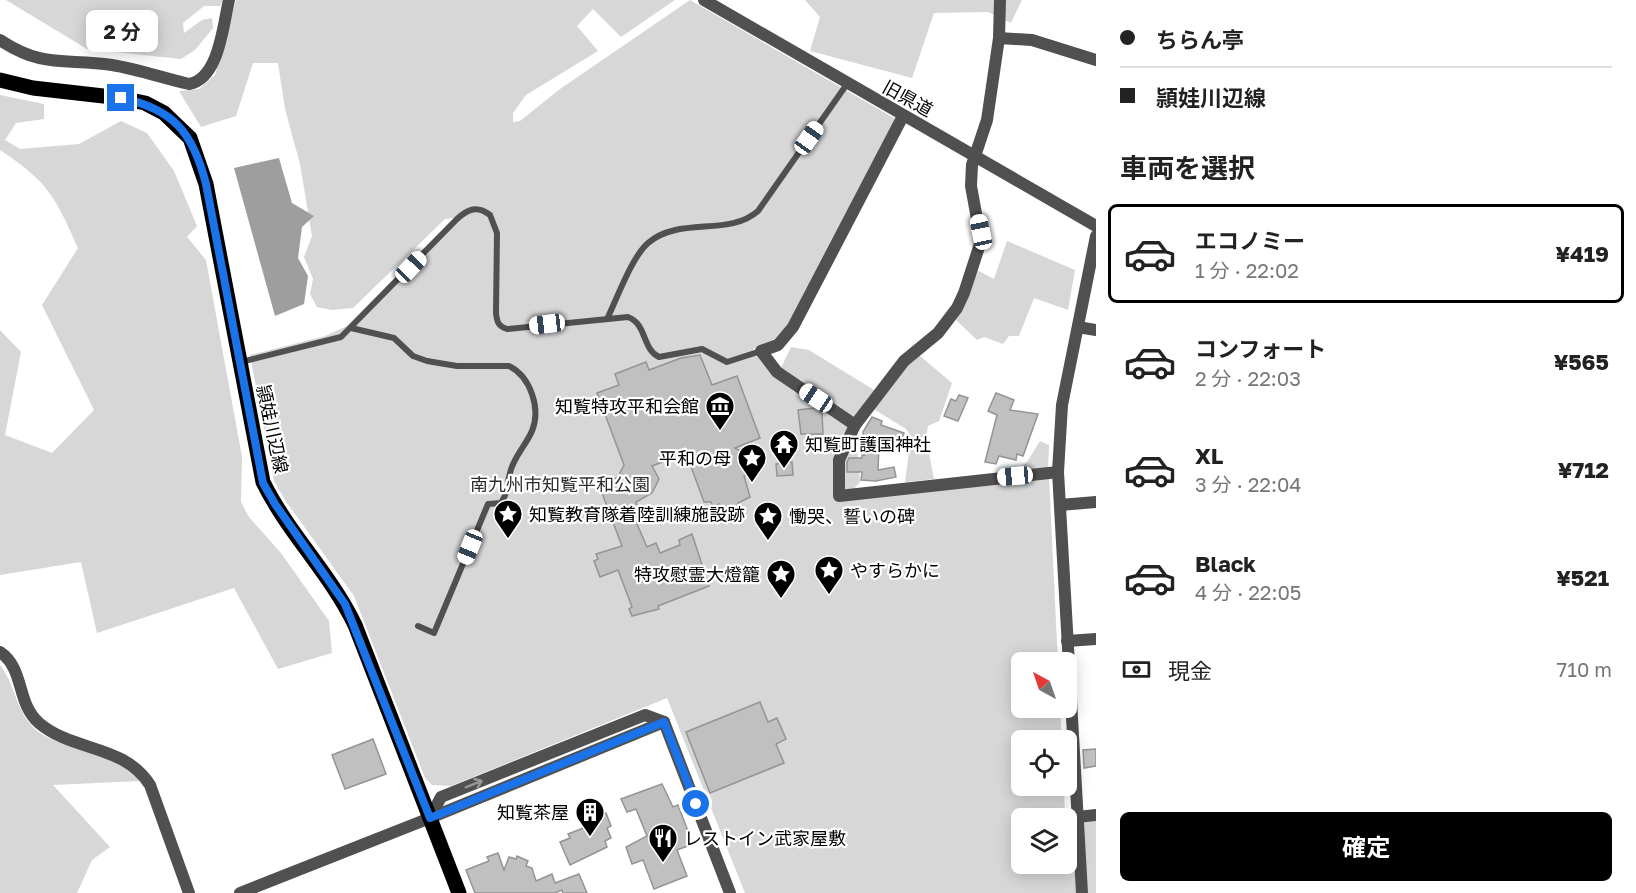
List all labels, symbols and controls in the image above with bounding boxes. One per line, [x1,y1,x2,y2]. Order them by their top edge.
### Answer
callout: 2 分 [85,11,157,53]
text: 2 分 [103,19,141,43]
text: ちらん亭 [1156,26,1244,53]
street label: 旧県道 [879,75,937,121]
route end [107,84,134,111]
text: 頴娃川辺線 [1156,84,1266,111]
car [791,118,827,158]
text: 車両を選択 [1120,152,1255,184]
car [968,213,994,251]
icon: car [1123,227,1177,281]
text: エコノミー [1195,227,1305,254]
text: ¥419 [1555,240,1609,267]
car [392,248,430,286]
text: 1 分 · 22:02 [1195,258,1299,282]
car [528,313,566,335]
icon: car [1123,335,1177,389]
text: コンフォート [1195,335,1326,362]
text: ¥565 [1554,348,1609,375]
text: 2 分 · 22:03 [1195,366,1301,390]
car [796,380,836,416]
street label: 頴娃川辺線 [253,383,293,475]
museum icon: 知覧特攻平和会館 [704,390,736,432]
place label: 知覧特攻平和会館 [555,395,699,417]
temple icon: 知覧町護国神社 [768,428,800,470]
place label: 知覧町護国神社 [805,433,931,455]
place icon: 平和の母 [736,442,768,484]
text: XL [1195,442,1223,469]
icon: car [1123,443,1177,497]
place label: 平和の母 [659,447,731,469]
text: ¥712 [1558,456,1609,483]
car [996,465,1034,487]
text: 3 分 · 22:04 [1195,472,1302,496]
park label: 南九州市知覧平和公園 [470,473,650,495]
place icon: 知覧教育隊着陸訓練施設跡 [492,498,524,540]
place icon: 慟哭、誓いの碑 [752,500,784,542]
place label: 知覧教育隊着陸訓練施設跡 [529,503,745,525]
place label: 慟哭、誓いの碑 [789,505,915,527]
car [455,527,485,567]
text: Black [1195,550,1256,577]
icon: car [1123,551,1177,605]
place icon: やすらかに [813,554,845,596]
place icon: 特攻慰霊大燈籠 [765,558,797,600]
place label: やすらかに [850,559,940,581]
place label: 特攻慰霊大燈籠 [634,563,760,585]
text: ¥521 [1556,564,1609,591]
text: 4 分 · 22:05 [1195,580,1301,604]
north arrow [1011,652,1077,718]
map controls [1011,652,1077,874]
icon: cash [1120,653,1153,686]
text: 現金 [1168,657,1212,684]
text: 710 m [1557,657,1612,681]
button: locate [1011,730,1077,796]
one-way arrow [464,778,483,789]
route start [682,790,709,817]
building icon: 知覧茶屋 [574,796,606,838]
place label: 知覧茶屋 [497,801,569,823]
button: layers [1011,808,1077,874]
button: 確定 [1120,812,1612,881]
restaurant icon: レストイン武家屋敷 [647,822,679,864]
place label: レストイン武家屋敷 [684,827,846,849]

